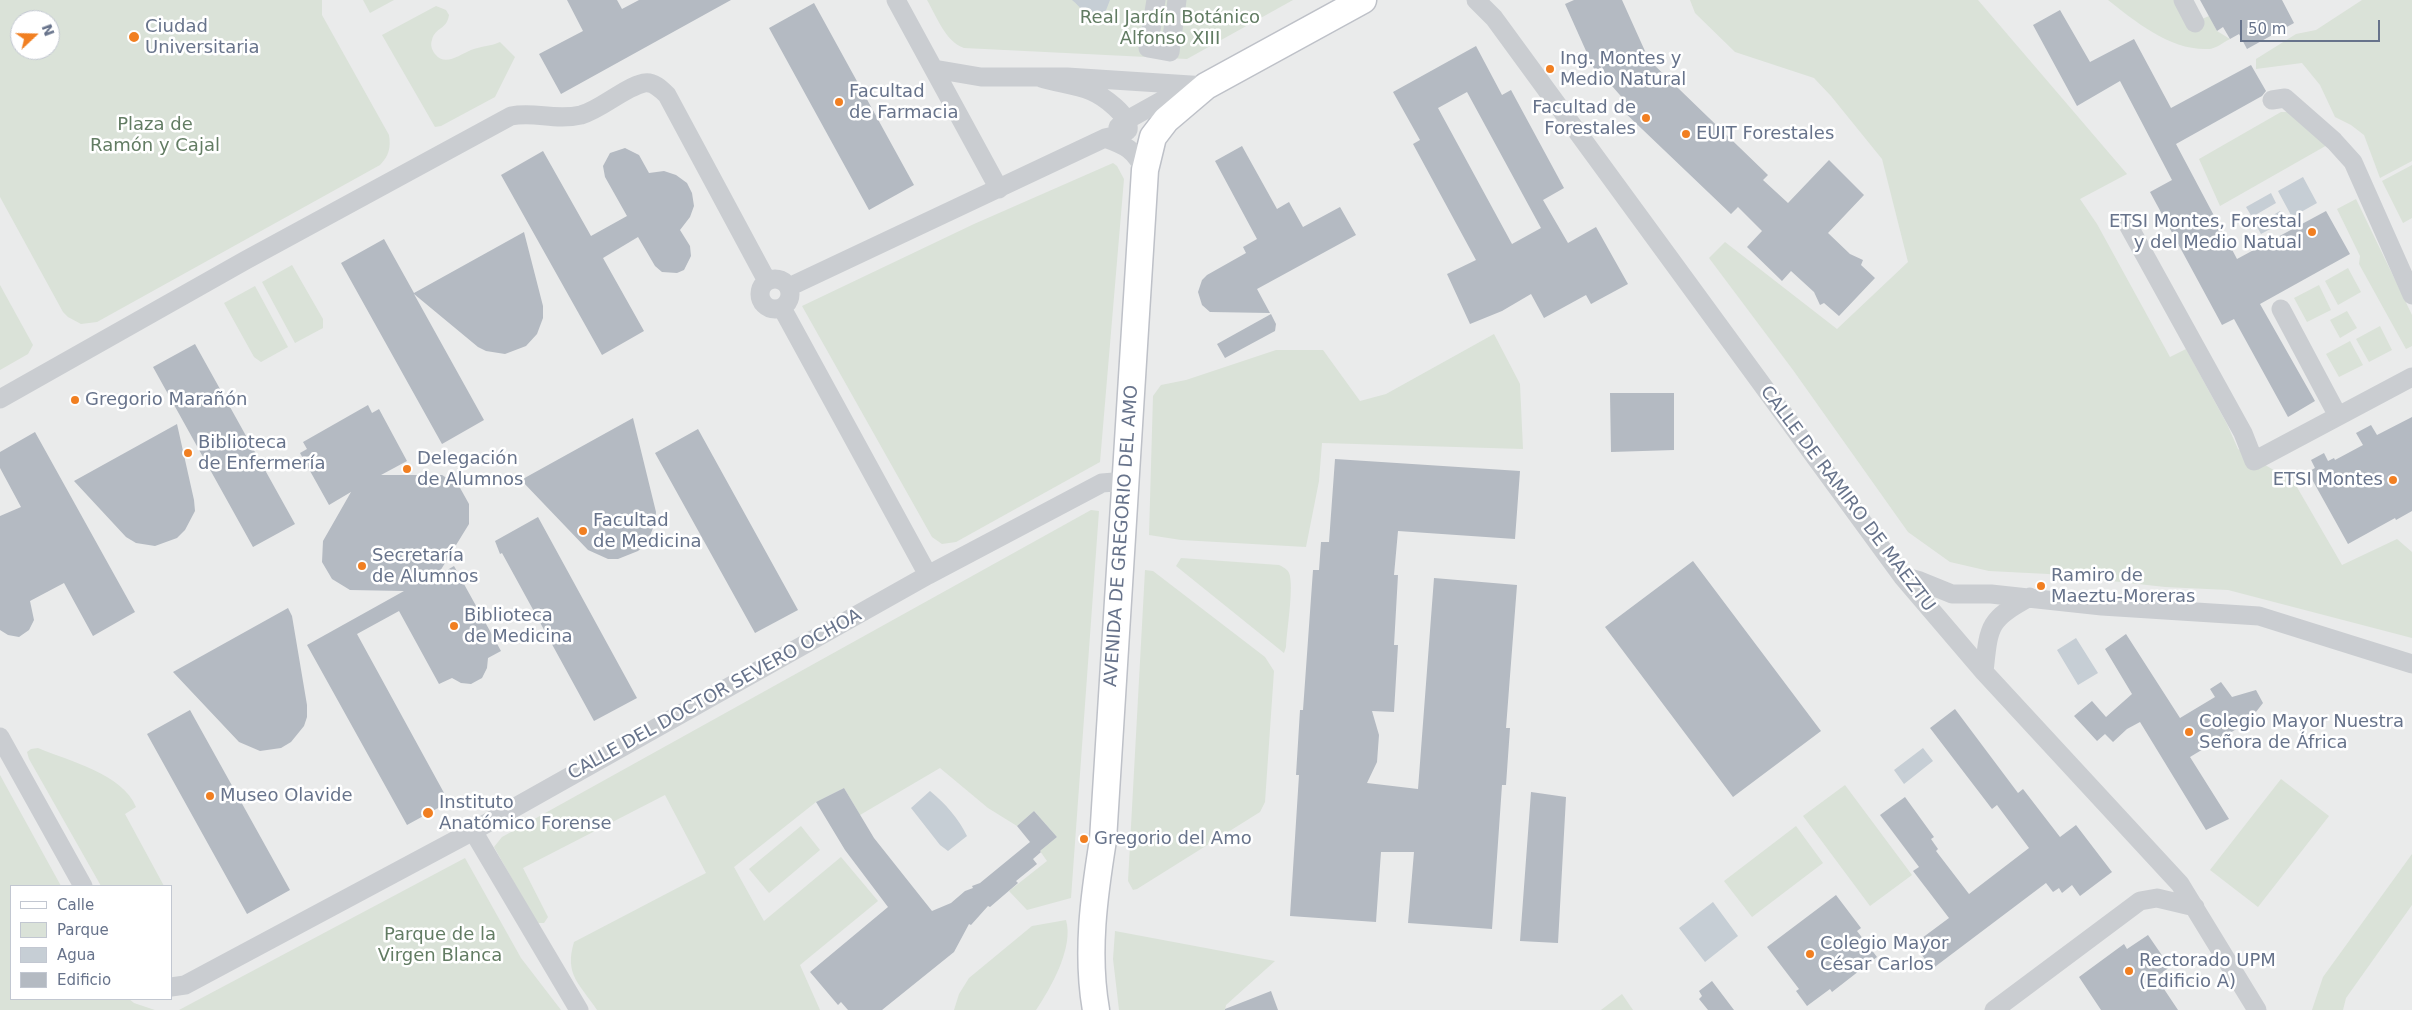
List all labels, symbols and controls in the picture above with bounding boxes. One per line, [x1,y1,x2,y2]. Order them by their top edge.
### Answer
park label: Real Jardín Botánico Alfonso XIII [1080,7,1260,50]
north arrow [10,10,60,60]
scale bar [2242,10,2382,42]
place label: Ciudad Universitaria [145,16,260,58]
text: 50 m [2248,20,2286,38]
text: N [39,22,58,38]
marker: Ciudad Universitaria [127,30,141,44]
place label: Ing. Montes y Medio Natural [1560,48,1686,90]
marker: Ing. Montes y Medio Natural [1544,63,1556,75]
place label: Facultad de Farmacia [849,81,959,124]
marker: Facultad de Farmacia [833,96,845,108]
place label: Facultad de Forestales [1532,97,1636,140]
marker: Facultad de Forestales [1640,112,1652,124]
park label: Plaza de Ramón y Cajal [90,114,220,156]
place label: EUIT Forestales [1696,123,1834,145]
marker: EUIT Forestales [1680,128,1692,140]
place label: ETSI Montes, Forestal y del Medio Natual [2109,211,2302,253]
marker: ETSI Montes, Forestal y del Medio Natual [2306,226,2318,238]
street label: CALLE DE RAMIRO DE MAEZTU [1755,382,1939,616]
street label: AVENIDA DE GREGORIO DEL AMO [1101,384,1143,688]
place label: Gregorio Marañón [85,389,247,411]
marker: Gregorio Marañón [69,394,81,406]
place label: Biblioteca de Enfermería [198,432,326,474]
marker: Biblioteca de Enfermería [182,447,194,459]
place label: Delegación de Alumnos [417,448,523,490]
marker: Delegación de Alumnos [401,463,413,475]
place label: ETSI Montes [2273,469,2383,491]
marker: ETSI Montes [2387,474,2399,486]
place label: Facultad de Medicina [593,510,702,552]
marker: Facultad de Medicina [577,525,589,537]
place label: Secretaría de Alumnos [372,545,478,588]
marker: Secretaría de Alumnos [356,560,368,572]
place label: Ramiro de Maeztu-Moreras [2051,565,2195,608]
marker: Ramiro de Maeztu-Moreras [2035,580,2047,592]
place label: Biblioteca de Medicina [464,605,573,648]
street label: CALLE DEL DOCTOR SEVERO OCHOA [564,605,866,785]
marker: Biblioteca de Medicina [448,620,460,632]
place label: Colegio Mayor Nuestra Señora de África [2199,711,2404,754]
marker: Colegio Mayor Nuestra Señora de África [2183,726,2195,738]
place label: Museo Olavide [220,785,352,807]
marker: Museo Olavide [204,790,216,802]
place label: Instituto Anatómico Forense [439,792,612,834]
marker: Instituto Anatómico Forense [421,806,435,820]
place label: Gregorio del Amo [1094,828,1252,850]
marker: Gregorio del Amo [1078,833,1090,845]
legend [10,885,172,1000]
text: Calle [57,896,94,914]
text: Parque [57,921,109,939]
park label: Parque de la Virgen Blanca [378,924,502,966]
place label: Colegio Mayor César Carlos [1820,933,1948,976]
text: Agua [57,946,95,964]
marker: Colegio Mayor César Carlos [1804,948,1816,960]
place label: Rectorado UPM (Edificio A) [2139,950,2276,992]
marker: Rectorado UPM (Edificio A) [2123,965,2135,977]
text: Edificio [57,971,111,989]

